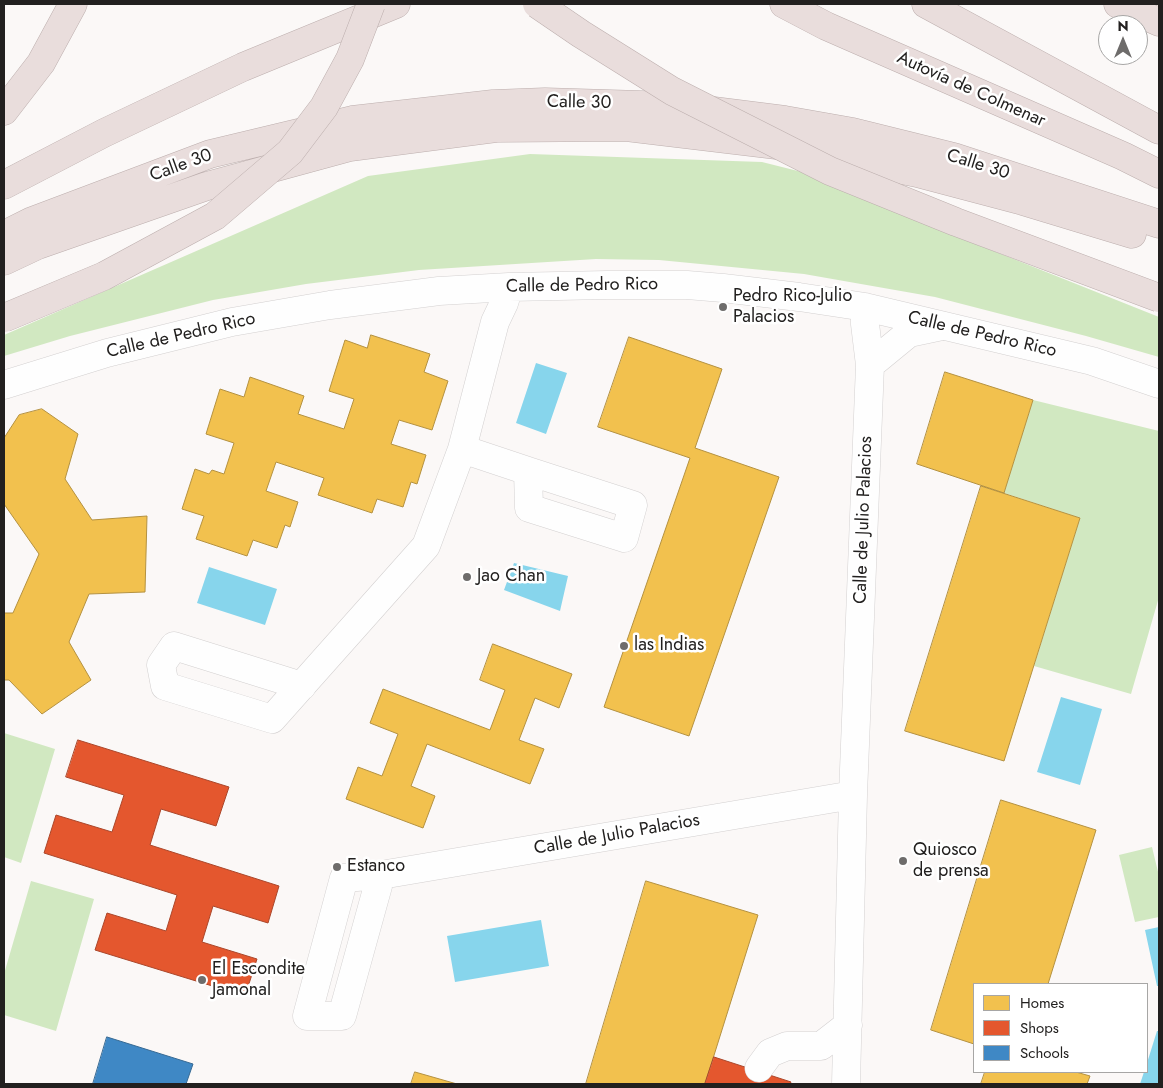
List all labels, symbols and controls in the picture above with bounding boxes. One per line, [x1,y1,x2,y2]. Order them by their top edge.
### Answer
north arrow [1098,15,1148,65]
text: N [1117,16,1129,36]
street label: Autovía de Colmenar [893,48,1049,132]
street label: Calle 30 [547,92,611,114]
street label: Calle 30 [147,145,215,187]
street label: Calle 30 [944,145,1012,185]
street label: Calle de Pedro Rico [506,274,658,298]
place label: Pedro Rico-Julio Palacios [733,286,852,328]
marker: Pedro Rico-Julio Palacios [717,301,729,313]
street label: Calle de Pedro Rico [905,307,1059,363]
street label: Calle de Pedro Rico [104,308,258,364]
street label: Calle de Julio Palacios [850,436,878,604]
place label: Jao Chan [477,566,545,588]
marker: Jao Chan [461,571,473,583]
place label: las Indias [634,635,704,657]
marker: las Indias [618,640,630,652]
street label: Calle de Julio Palacios [532,810,702,860]
place label: Quiosco de prensa [913,840,989,882]
marker: Quiosco de prensa [897,855,909,867]
place label: Estanco [347,856,405,878]
marker: Estanco [331,861,343,873]
place label: El Escondite Jamonal [212,959,305,1002]
marker: El Escondite Jamonal [196,974,208,986]
legend [973,983,1148,1073]
text: Homes [1020,992,1064,1014]
text: Shops [1020,1017,1059,1039]
text: Schools [1020,1042,1069,1064]

